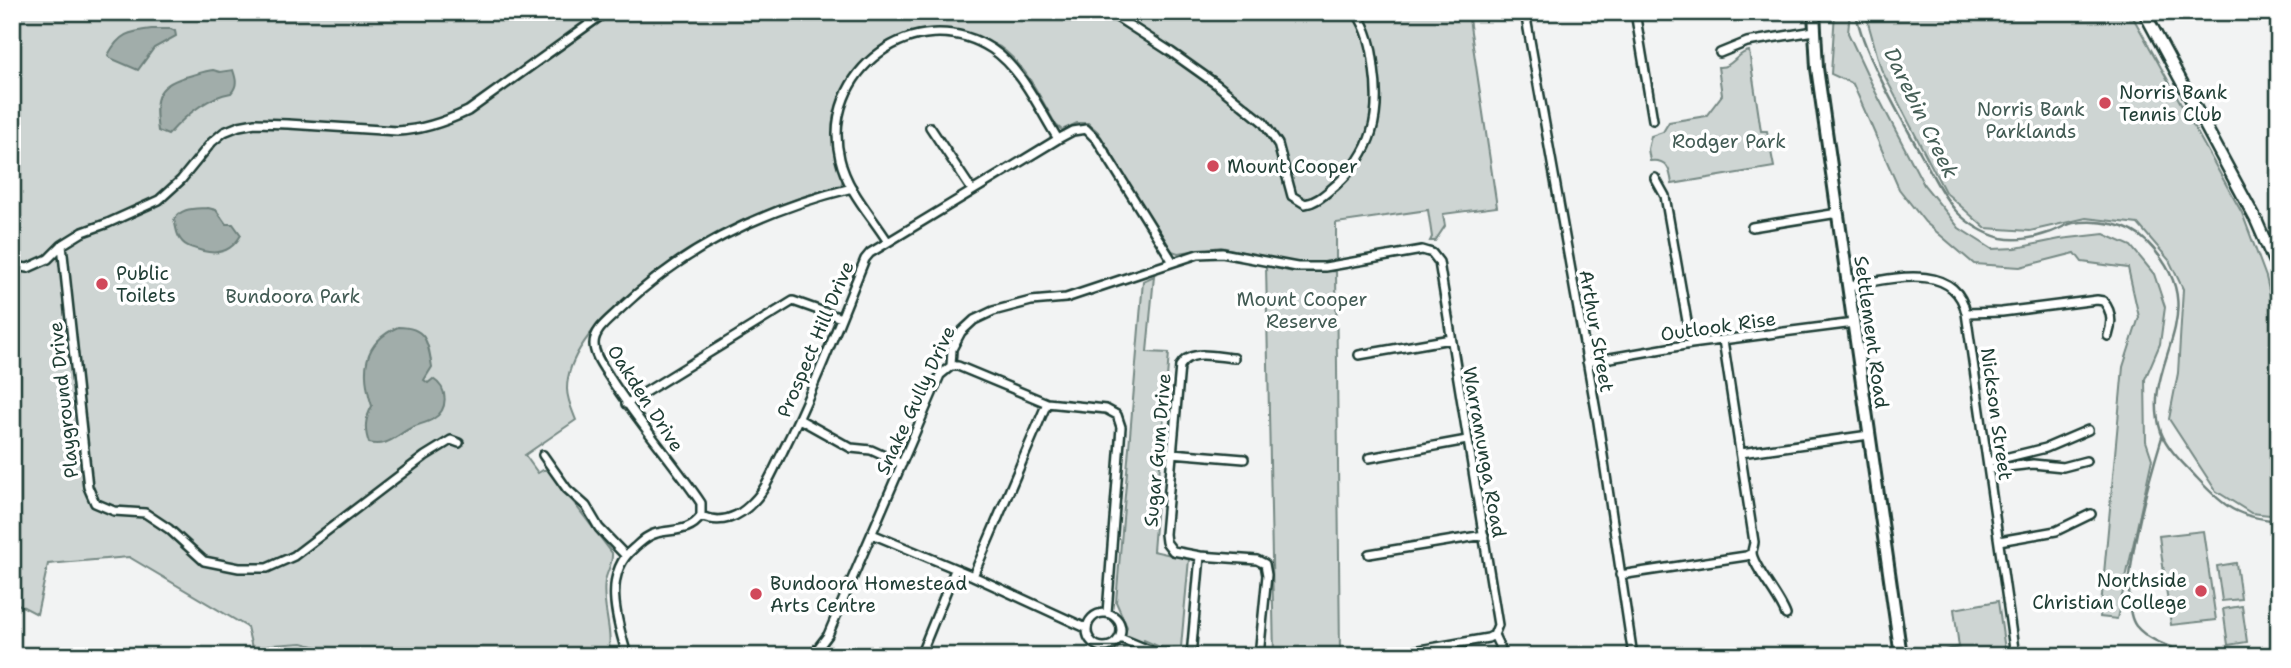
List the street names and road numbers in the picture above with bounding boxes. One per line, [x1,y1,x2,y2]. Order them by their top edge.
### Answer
street label: Settlement Road [1848,254,1895,410]
street label: Prospect Hill Drive [771,257,860,421]
street label: Arthur Street [1573,268,1620,394]
street label: Outlook Rise [1659,306,1777,347]
street label: Playground Drive [43,320,84,480]
street label: Snake Gully Drive [870,322,961,479]
street label: Oakden Drive [602,340,690,457]
street label: Nickson Street [1975,346,2018,482]
street label: Warramunga Road [1457,365,1512,540]
street label: Sugar Gum Drive [1138,372,1177,528]

